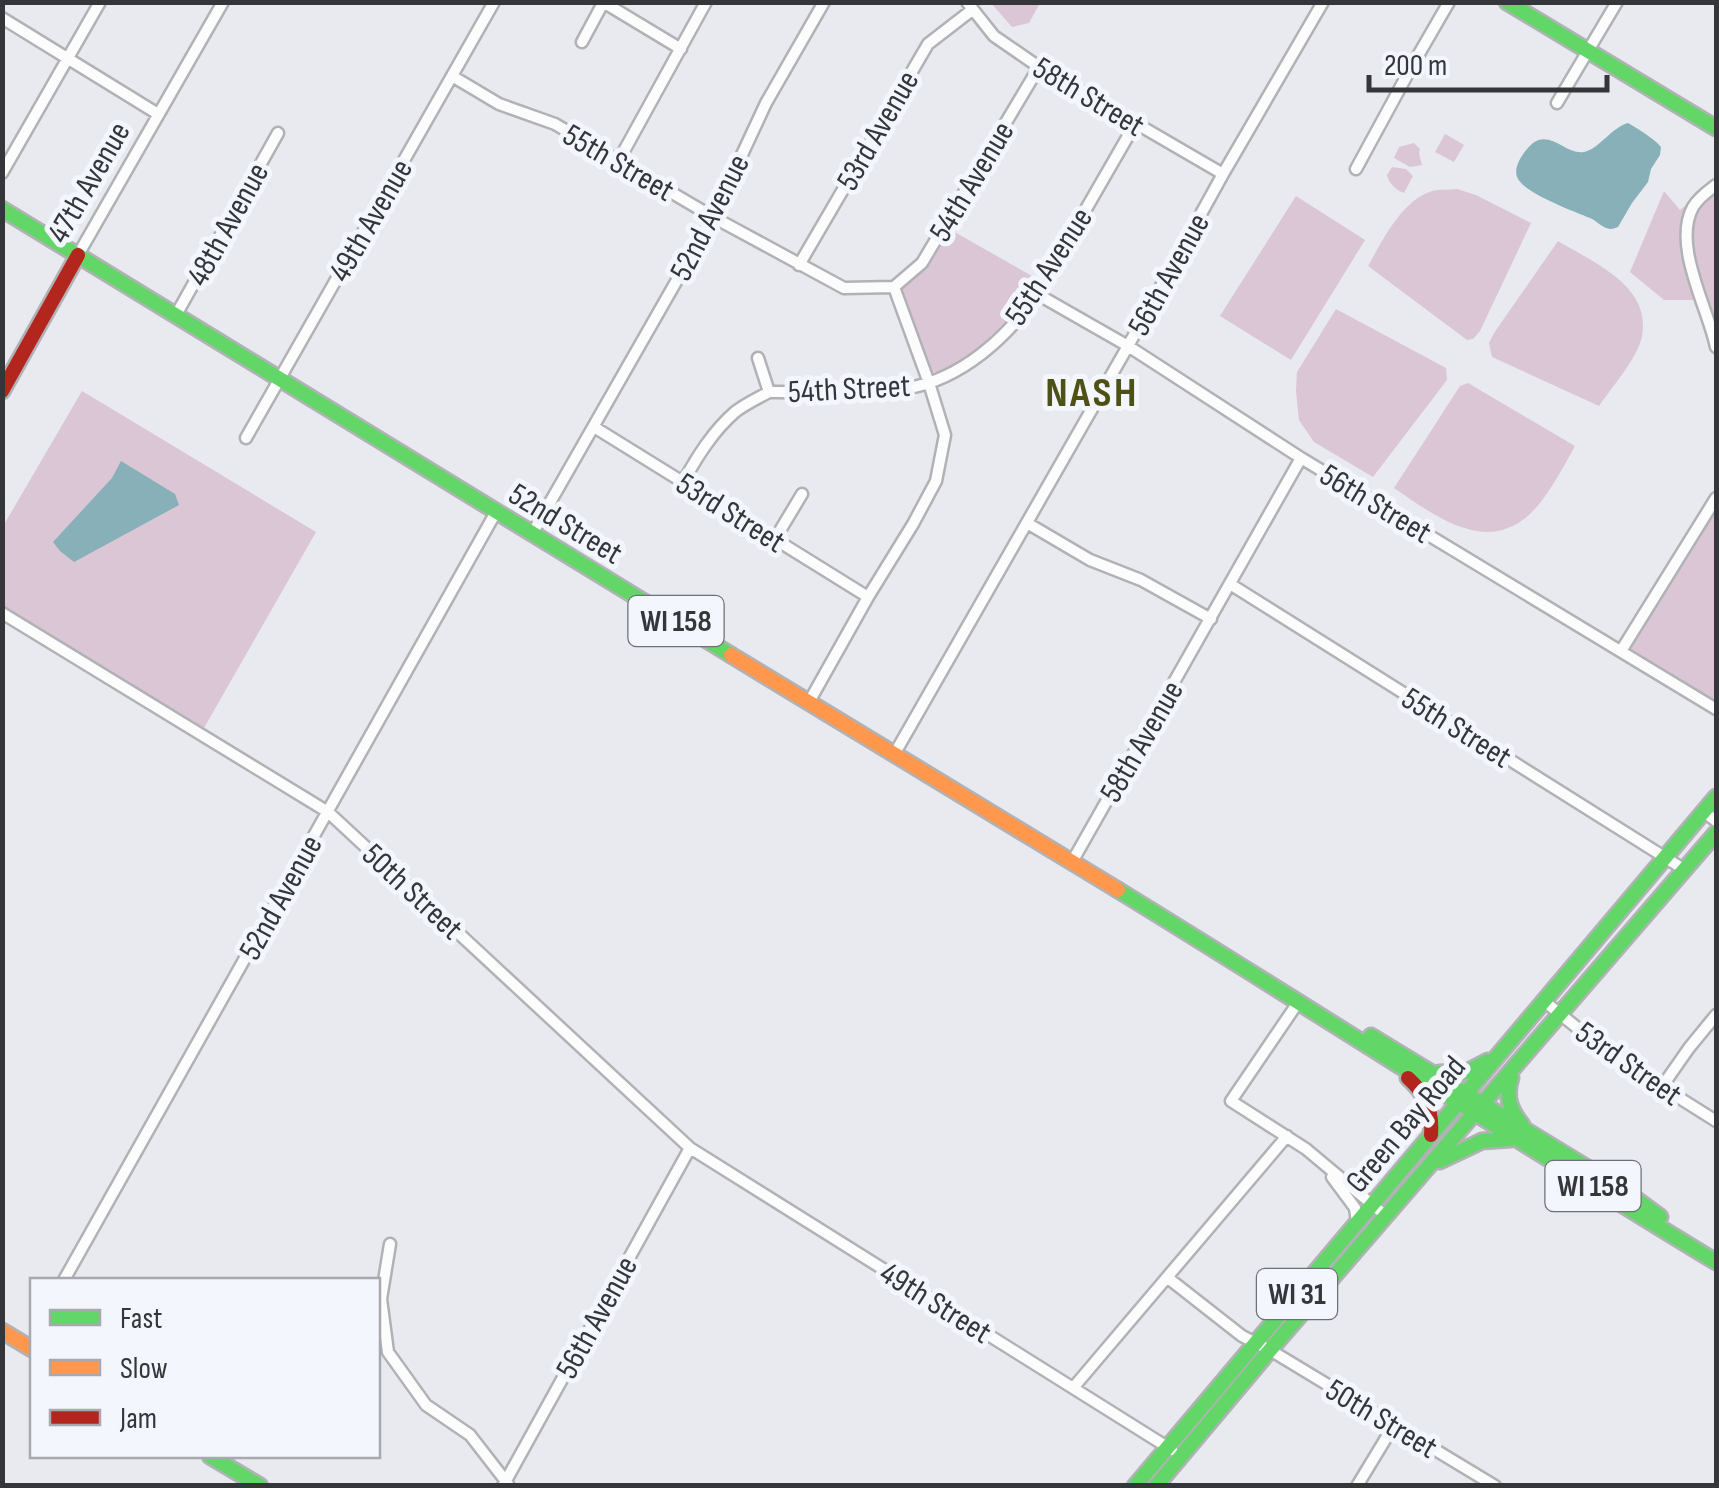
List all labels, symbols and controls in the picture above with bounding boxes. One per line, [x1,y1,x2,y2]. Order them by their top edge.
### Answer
scale bar [1369,30,1606,92]
text: 200 m [1384,48,1447,84]
street label: 58th Street [1025,49,1151,146]
street label: 53rd Avenue [829,64,928,197]
street label: 47th Avenue [39,115,139,250]
street label: 54th Avenue [921,115,1023,249]
street label: 55th Street [556,116,681,211]
street label: 52nd Avenue [662,148,759,287]
street label: 49th Avenue [321,153,422,289]
street label: 48th Avenue [179,157,278,293]
street label: 55th Avenue [997,201,1102,333]
street label: 56th Avenue [1120,207,1219,343]
street label: 54th Street [787,367,911,412]
district label: NASH [1045,368,1139,419]
street label: 56th Street [1313,456,1438,553]
street label: 53rd Street [669,465,792,562]
street label: 52nd Street [501,475,629,573]
road number: WI 158 [628,596,724,646]
street label: 58th Avenue [1092,674,1193,809]
street label: 55th Street [1394,679,1518,777]
street label: 52nd Avenue [231,829,331,967]
street label: 50th Street [354,836,470,948]
street label: 53rd Street [1567,1014,1689,1115]
street label: Green Bay Road [1338,1049,1475,1201]
road number: WI 158 [1546,1161,1640,1211]
street label: 56th Avenue [548,1250,647,1386]
street label: 49th Street [872,1254,998,1353]
road number: WI 31 [1257,1269,1337,1319]
legend [30,1278,380,1458]
text: Fast [120,1301,162,1337]
text: Slow [120,1351,168,1387]
street label: 50th Street [1318,1371,1444,1468]
text: Jam [119,1401,157,1437]

